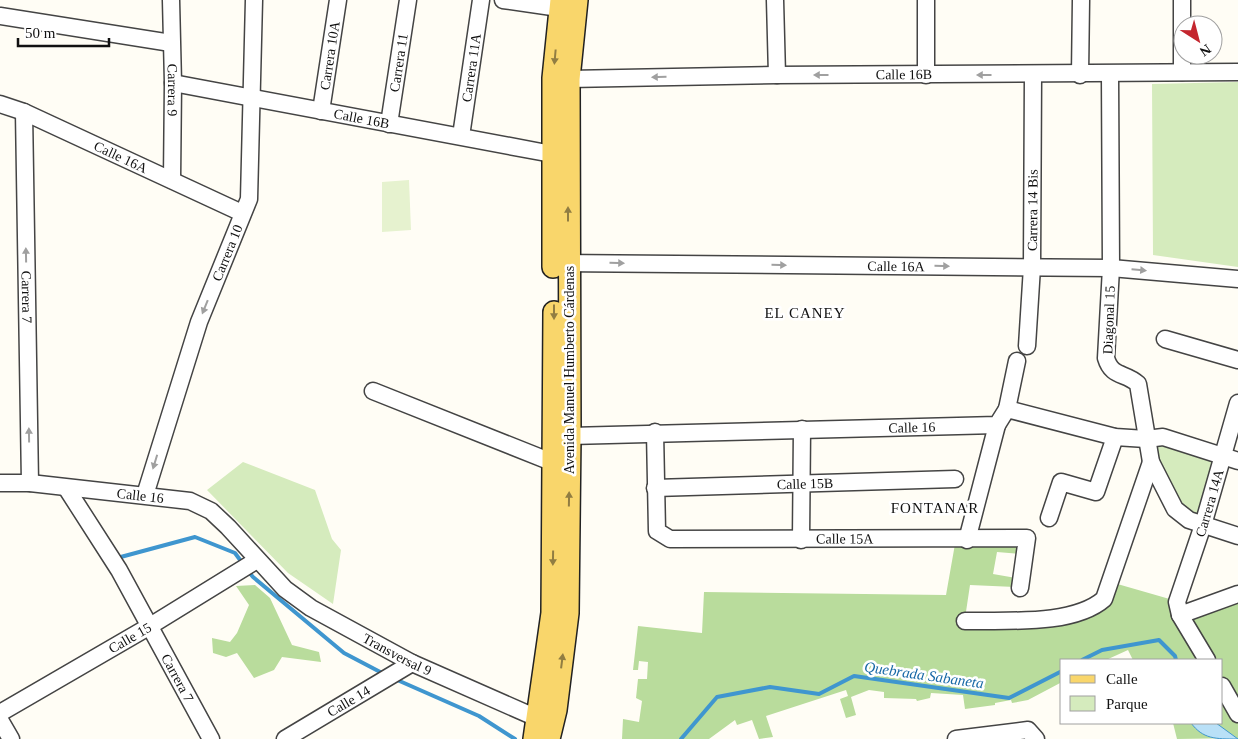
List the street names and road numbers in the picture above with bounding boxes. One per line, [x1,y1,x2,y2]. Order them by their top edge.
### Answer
street label: Carrera 10A [317,19,342,91]
street label: Carrera 11 [387,32,410,93]
street label: Carrera 11A [459,32,484,103]
street label: Carrera 9 [165,64,181,116]
street label: Calle 16B [876,66,932,82]
street label: Calle 16B [333,106,391,131]
street label: Calle 16A [92,138,151,176]
street label: Carrera 14 Bis [1025,169,1040,251]
street label: Carrera 10 [209,222,245,283]
street label: Calle 16A [867,258,926,274]
street label: Avenida Manuel Humberto Cárdenas [562,266,577,474]
street label: Carrera 7 [19,271,35,323]
street label: Diagonal 15 [1100,285,1118,355]
street label: Calle 16 [888,419,936,435]
street label: Carrera 14A [1192,467,1226,539]
street label: Calle 15B [777,475,833,492]
street label: Calle 16 [116,485,165,505]
street label: Calle 15A [816,531,874,546]
street label: Calle 15 [106,619,154,656]
street label: Transversal 9 [360,630,434,678]
street label: Carrera 7 [159,651,197,704]
street label: Calle 14 [324,682,373,720]

